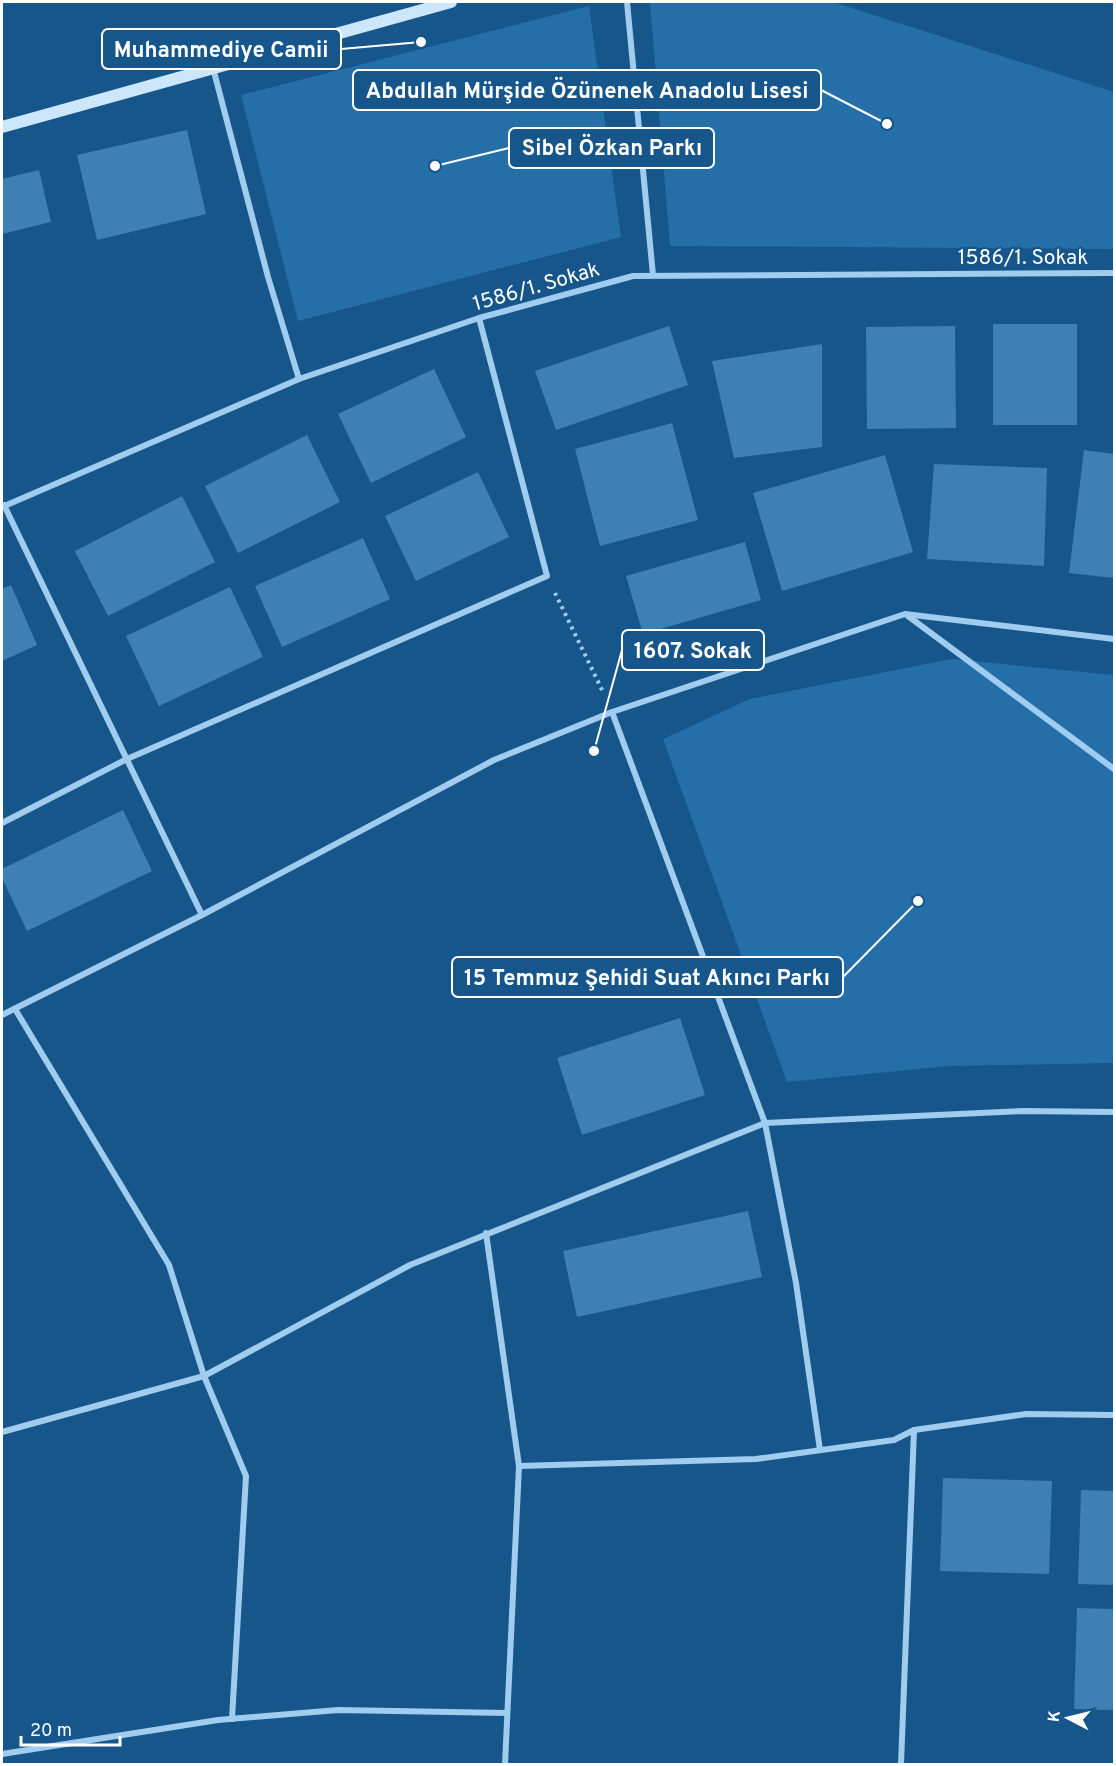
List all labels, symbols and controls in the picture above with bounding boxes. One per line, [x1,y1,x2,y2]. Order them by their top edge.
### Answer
callout: Muhammediye Camii [102,29,341,69]
text: Muhammediye Camii [114,38,328,65]
callout: Abdullah Mürşide Özünenek Anadolu Lisesi [353,70,821,110]
text: Abdullah Mürşide Özünenek Anadolu Lisesi [365,76,809,106]
callout: Sibel Özkan Parkı [509,128,714,168]
text: Sibel Özkan Parkı [522,133,702,163]
street label: 1586/1. Sokak [958,245,1088,272]
street label: 1586/1. Sokak [470,256,603,318]
callout: 1607. Sokak [622,630,764,670]
text: 1607. Sokak [634,639,752,666]
callout: 15 Temmuz Şehidi Suat Akıncı Parkı [452,957,843,997]
text: 15 Temmuz Şehidi Suat Akıncı Parkı [464,966,830,993]
north arrow [1038,1688,1098,1748]
scale bar [21,1709,120,1747]
text: K [1044,1710,1066,1723]
text: 20 m [30,1720,72,1743]

